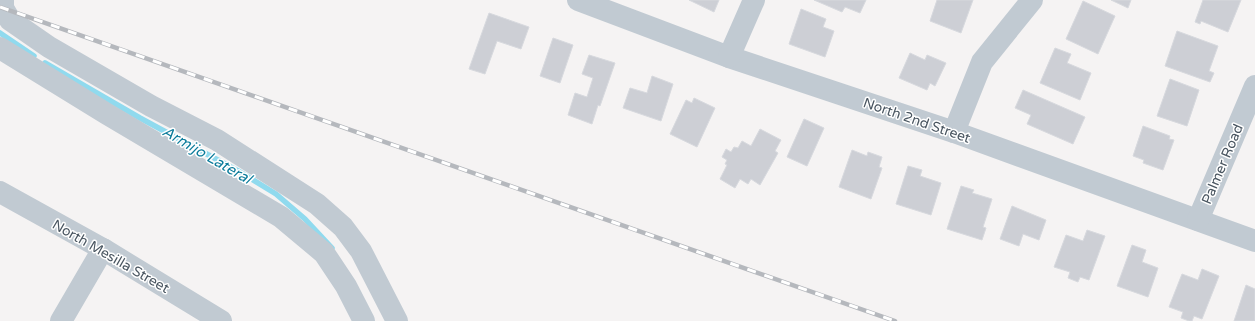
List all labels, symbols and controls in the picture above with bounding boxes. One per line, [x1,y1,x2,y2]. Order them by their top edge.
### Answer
street label: North 2nd Street [861,94,973,147]
water label: Armijo Lateral [159,122,257,189]
street label: Palmer Road [1198,122,1247,207]
street label: North Mesilla Street [49,216,173,297]

